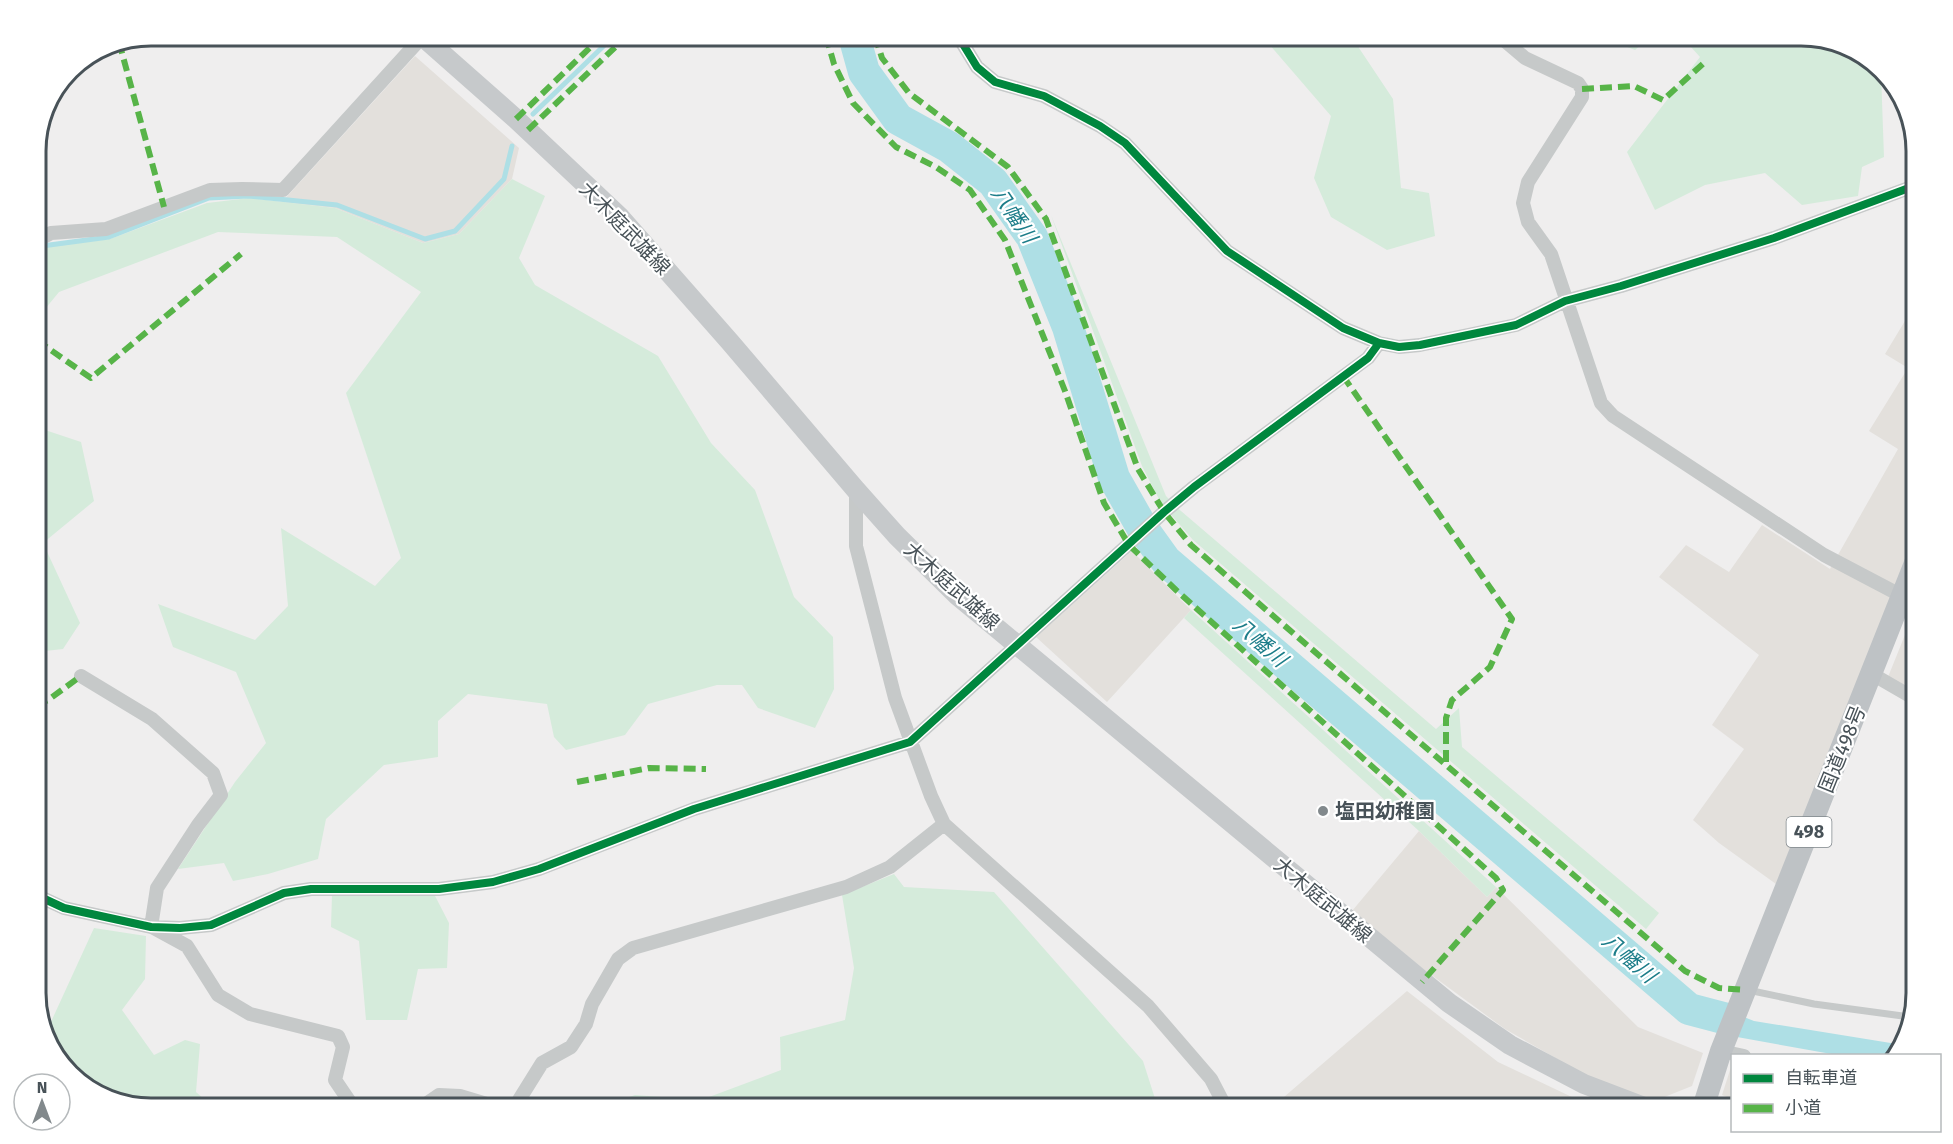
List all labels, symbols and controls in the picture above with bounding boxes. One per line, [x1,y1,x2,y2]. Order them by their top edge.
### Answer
street label: 大木庭武雄線 [575,177,675,279]
water label: 八幡川 [986,182,1044,250]
street label: 大木庭武雄線 [899,537,1005,635]
water label: 八幡川 [1228,612,1294,674]
street label: 国道498号 [1814,702,1870,796]
place label: 塩田幼稚園 [1335,799,1435,823]
marker: 塩田幼稚園 [1316,804,1330,818]
road number: 498 [1786,817,1832,847]
street label: 大木庭武雄線 [1269,852,1377,948]
water label: 八幡川 [1597,928,1663,990]
legend [1731,1054,1941,1132]
text: 自転車道 [1785,1067,1857,1089]
north arrow [12,1072,72,1132]
text: N [37,1078,47,1097]
text: 小道 [1785,1097,1821,1119]

